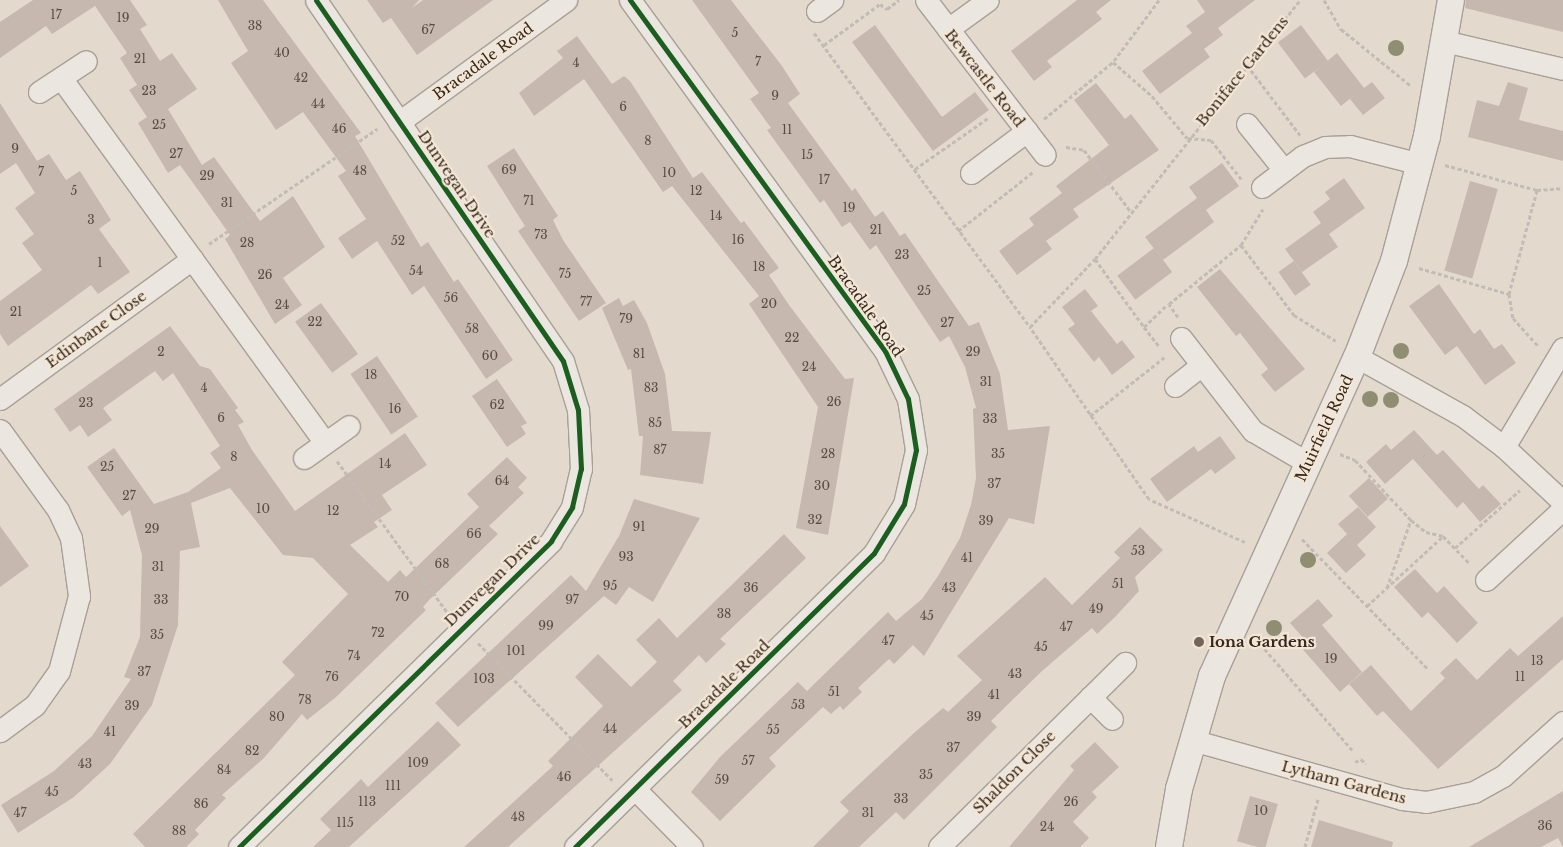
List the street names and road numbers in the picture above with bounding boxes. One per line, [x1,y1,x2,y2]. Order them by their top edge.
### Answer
street label: Boniface Gardens [1192,12,1292,130]
street label: Bracadale Road [429,19,537,103]
street label: Bewcastle Road [941,26,1029,130]
street label: Dunvegan Drive [414,127,500,241]
street label: Bracadale Road [824,252,908,360]
street label: Edinbane Close [42,286,150,372]
street label: Muirfield Road [1291,372,1357,484]
street label: Dunvegan Drive [441,530,543,630]
street label: Bracadale Road [675,636,773,732]
street label: Shaldon Close [969,727,1059,817]
street label: Lytham Gardens [1280,757,1408,807]

